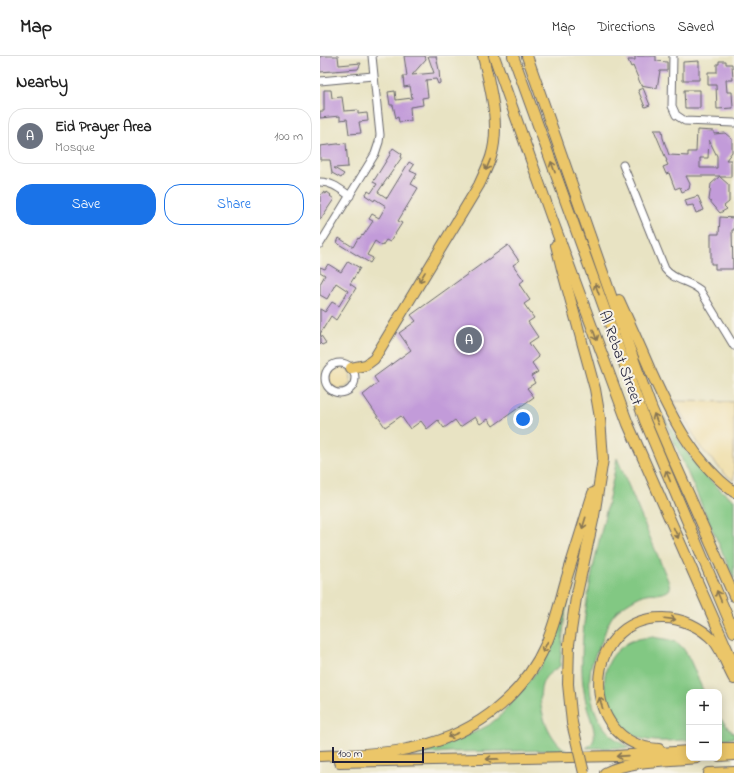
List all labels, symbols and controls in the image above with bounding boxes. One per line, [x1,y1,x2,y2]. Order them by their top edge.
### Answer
text: Map [20,14,52,41]
text: Map [552,17,575,38]
text: Directions [597,17,655,38]
text: Saved [677,17,714,38]
text: Nearby [16,70,68,95]
text: Eid Prayer Area [55,116,152,138]
text: A [26,127,34,146]
text: 100 m [274,127,303,146]
text: Mosque [55,138,95,157]
one-way arrow [483,159,491,171]
one-way arrow [548,161,556,173]
button: Save [16,184,156,225]
button: Share [164,184,304,225]
one-way arrow [418,272,427,283]
one-way arrow [592,284,600,296]
street label: Al Rebat Street [592,307,648,409]
pin: A [456,325,482,355]
one-way arrow [592,328,600,340]
your location [513,409,533,429]
one-way arrow [652,414,660,426]
one-way arrow [664,470,671,482]
one-way arrow [580,516,587,529]
one-way arrow [673,526,680,538]
one-way arrow [715,590,722,602]
one-way arrow [663,615,676,623]
one-way arrow [540,641,548,653]
map controls [686,689,722,761]
button: + [686,689,722,725]
one-way arrow [597,697,604,710]
button: − [686,725,722,761]
one-way arrow [447,732,459,739]
scale bar [332,745,424,764]
text: 100 m [338,746,362,762]
one-way arrow [616,752,629,759]
one-way arrow [486,755,499,763]

